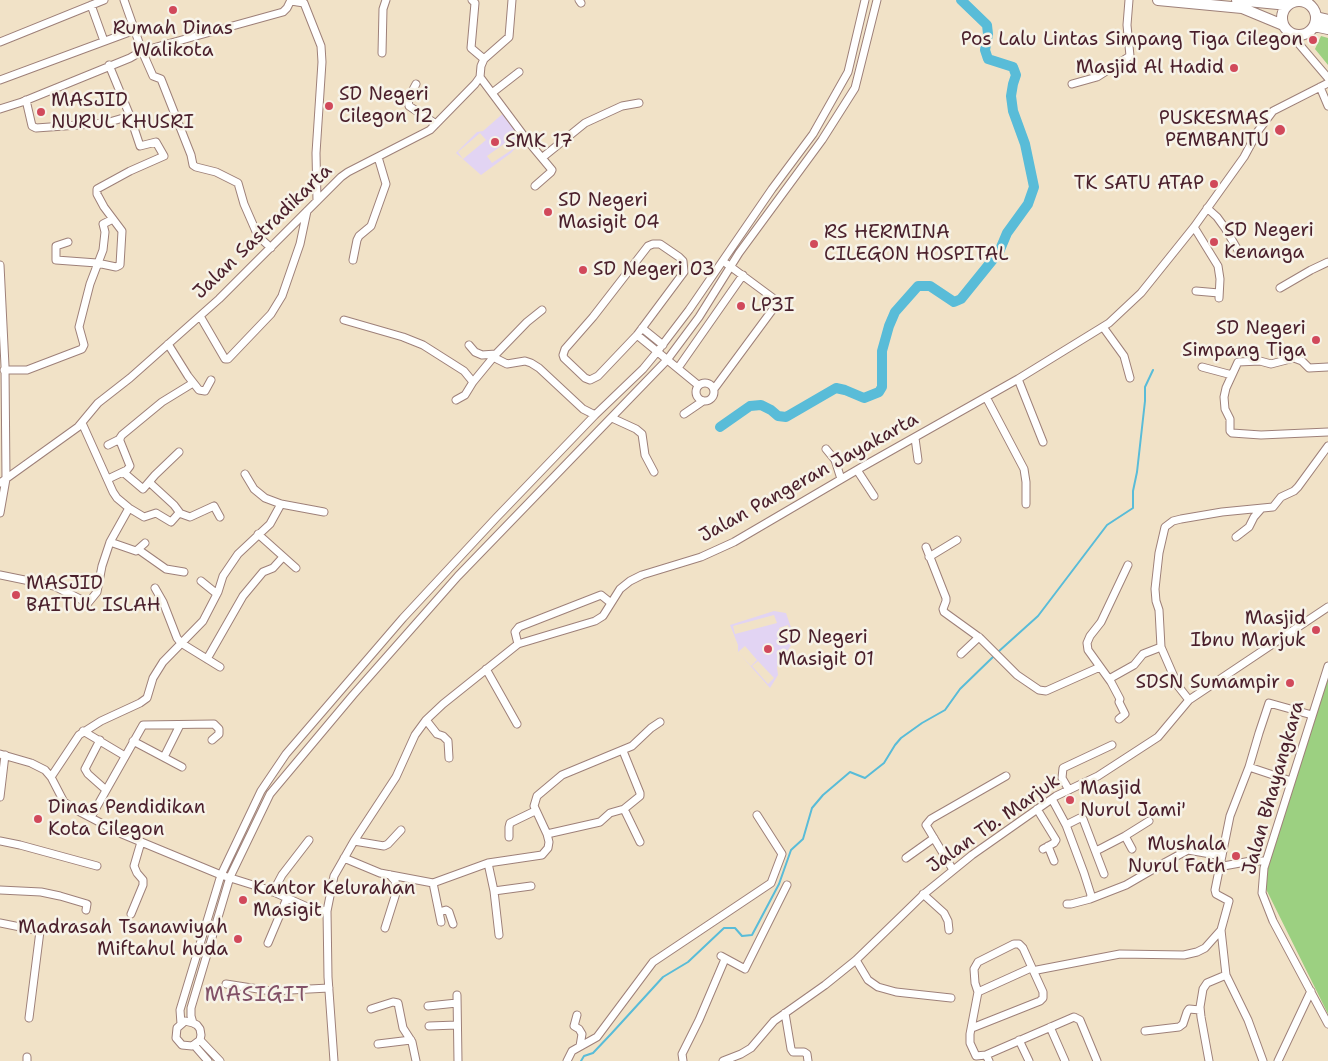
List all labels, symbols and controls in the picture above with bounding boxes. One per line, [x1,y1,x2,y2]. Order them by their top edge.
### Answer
marker: Rumah Dinas Walikota [167,4,179,16]
place label: Rumah Dinas Walikota [113,18,233,62]
place label: Pos Lalu Lintas Simpang Tiga Cilegon [961,29,1303,51]
marker: Pos Lalu Lintas Simpang Tiga Cilegon [1307,34,1319,46]
place label: Masjid Al Hadid [1076,57,1224,79]
marker: Masjid Al Hadid [1228,62,1240,74]
place label: SD Negeri Cilegon 12 [339,84,433,128]
place label: MASJID NURUL KHUSRI [51,90,194,134]
marker: SD Negeri Cilegon 12 [323,100,335,112]
marker: MASJID NURUL KHUSRI [35,106,47,118]
place label: PUSKESMAS PEMBANTU [1159,108,1269,152]
marker: PUSKESMAS PEMBANTU [1273,123,1287,137]
place label: SMK 17 [505,131,573,153]
marker: SMK 17 [489,136,501,148]
street label: Jalan Sastradikarta [189,160,337,304]
place label: TK SATU ATAP [1074,173,1204,195]
marker: TK SATU ATAP [1208,178,1220,190]
place label: SD Negeri Masigit 04 [558,190,660,234]
marker: SD Negeri Masigit 04 [542,206,554,218]
place label: SD Negeri Kenanga [1224,220,1314,264]
place label: RS HERMINA CILEGON HOSPITAL [824,222,1009,266]
marker: SD Negeri Kenanga [1208,236,1220,248]
marker: RS HERMINA CILEGON HOSPITAL [808,238,820,250]
place label: SD Negeri 03 [593,259,715,281]
marker: SD Negeri 03 [577,264,589,276]
place label: LP3I [751,295,794,317]
marker: LP3I [735,300,747,312]
place label: SD Negeri Simpang Tiga [1182,318,1306,362]
marker: SD Negeri Simpang Tiga [1310,334,1322,346]
street label: Jalan Pangeran Jayakarta [696,408,922,548]
place label: MASJID BAITUL ISLAH [26,573,161,617]
marker: MASJID BAITUL ISLAH [10,589,22,601]
place label: Masjid Ibnu Marjuk [1190,608,1306,652]
marker: Masjid Ibnu Marjuk [1310,624,1322,636]
place label: SD Negeri Masigit 01 [778,627,874,671]
marker: SD Negeri Masigit 01 [762,643,774,655]
place label: SDSN Sumampir [1135,672,1280,694]
marker: SDSN Sumampir [1284,677,1296,689]
street label: Jalan Bhayangkara [1238,698,1310,878]
street label: Jalan Tb. Marjuk [923,770,1065,878]
place label: Masjid Nurul Jami' [1080,778,1186,822]
marker: Masjid Nurul Jami' [1064,794,1076,806]
place label: Dinas Pendidikan Kota Cilegon [48,797,205,841]
marker: Dinas Pendidikan Kota Cilegon [32,813,44,825]
place label: Mushala Nurul Fath [1128,834,1226,878]
marker: Mushala Nurul Fath [1230,850,1242,862]
place label: Kantor Kelurahan Masigit [253,878,415,922]
marker: Kantor Kelurahan Masigit [237,894,249,906]
place label: Madrasah Tsanawiyah Miftahul huda [18,917,228,961]
marker: Madrasah Tsanawiyah Miftahul huda [232,933,244,945]
district label: MASIGIT [204,983,310,1009]

